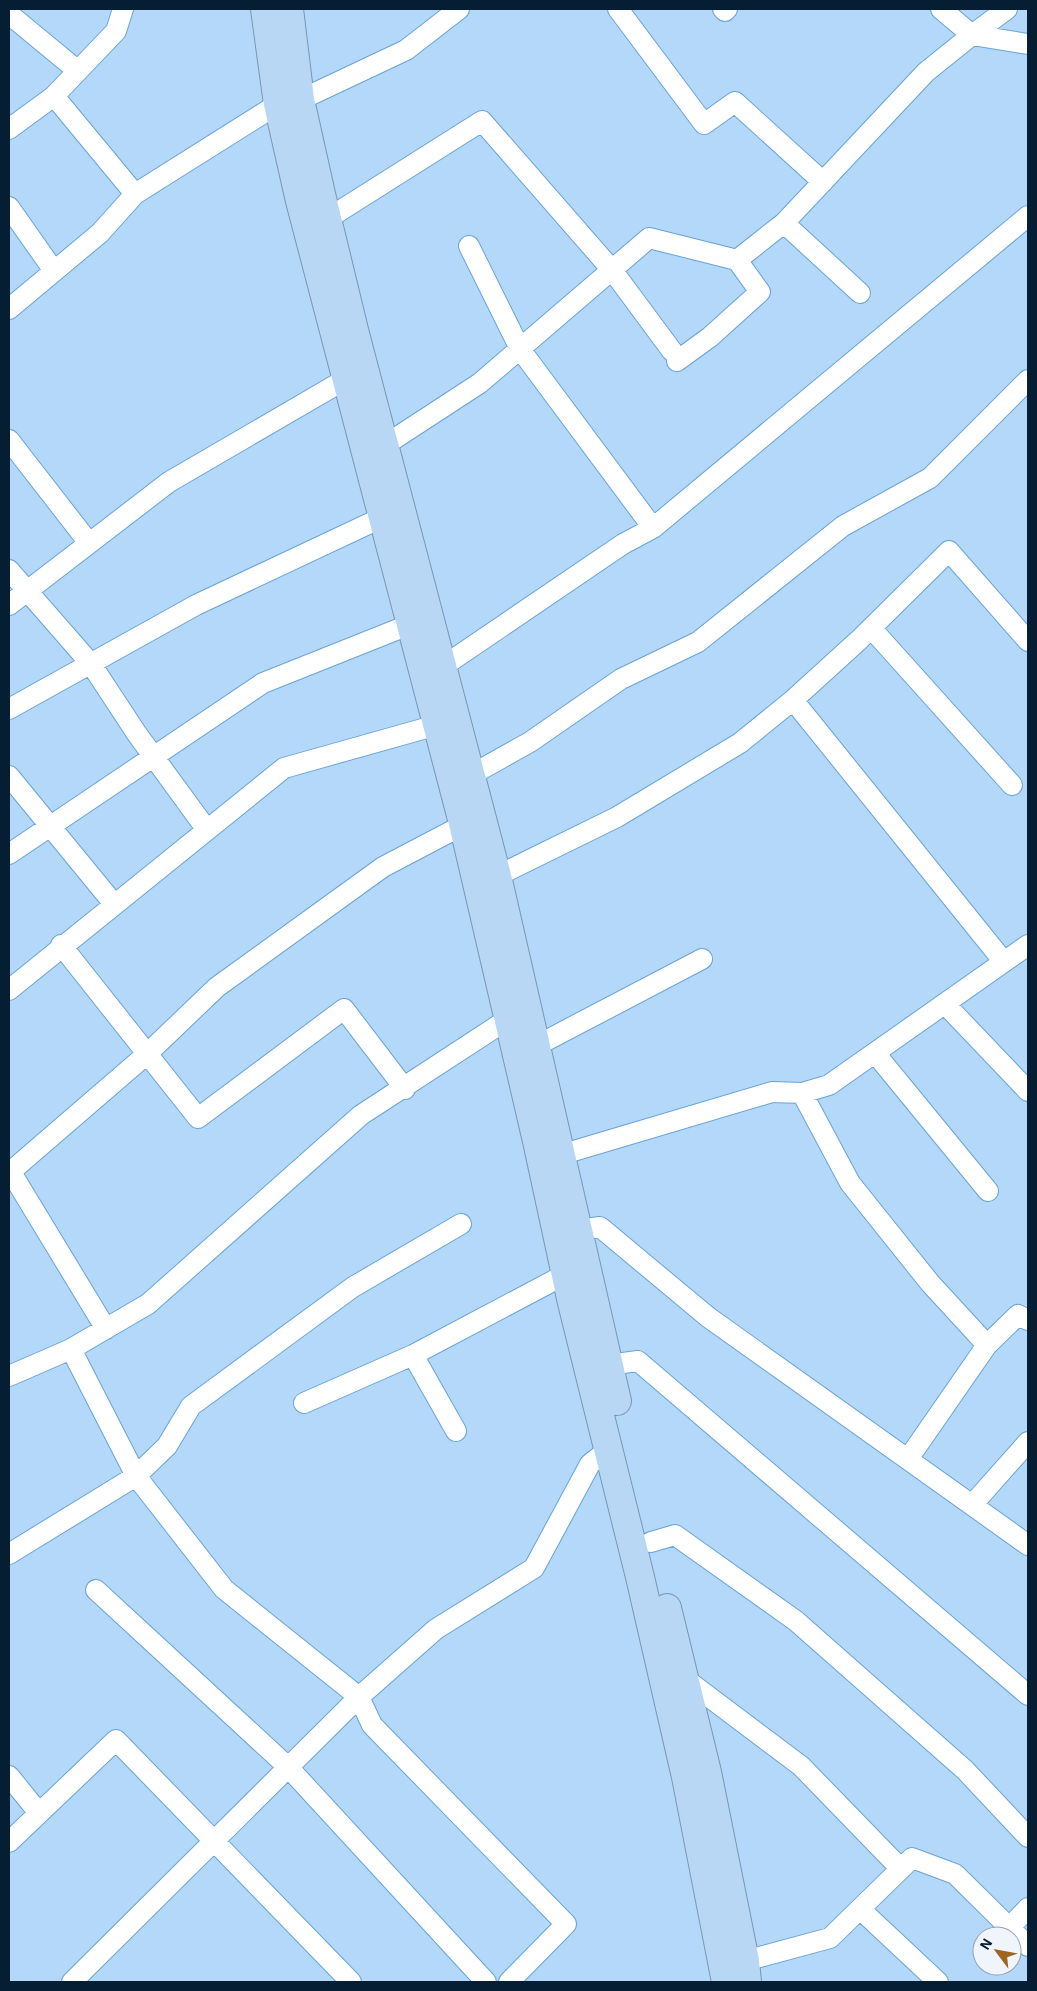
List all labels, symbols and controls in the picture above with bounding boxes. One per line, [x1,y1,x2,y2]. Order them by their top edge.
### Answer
north arrow [972,1926,1022,1976]
text: N [976,1935,996,1953]

